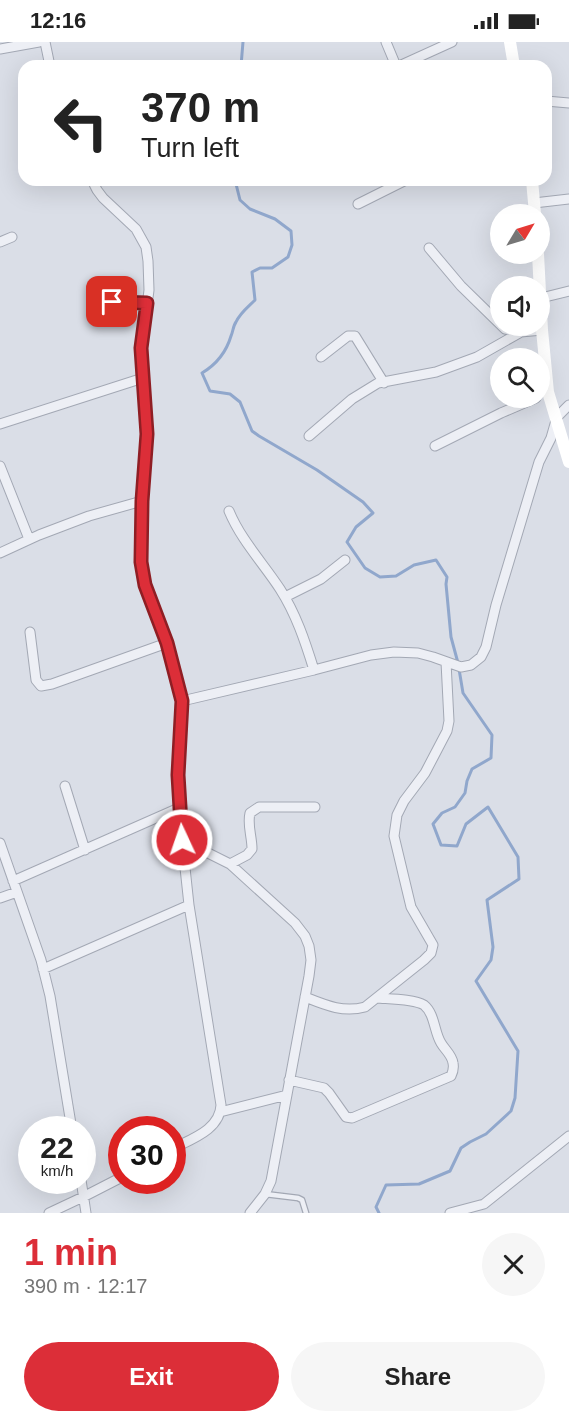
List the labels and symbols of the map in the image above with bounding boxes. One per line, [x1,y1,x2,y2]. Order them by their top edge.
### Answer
north arrow [490,204,550,264]
pin [86,276,137,327]
position arrow [150,808,214,872]
speed limit sign: 30 [108,1116,186,1194]

